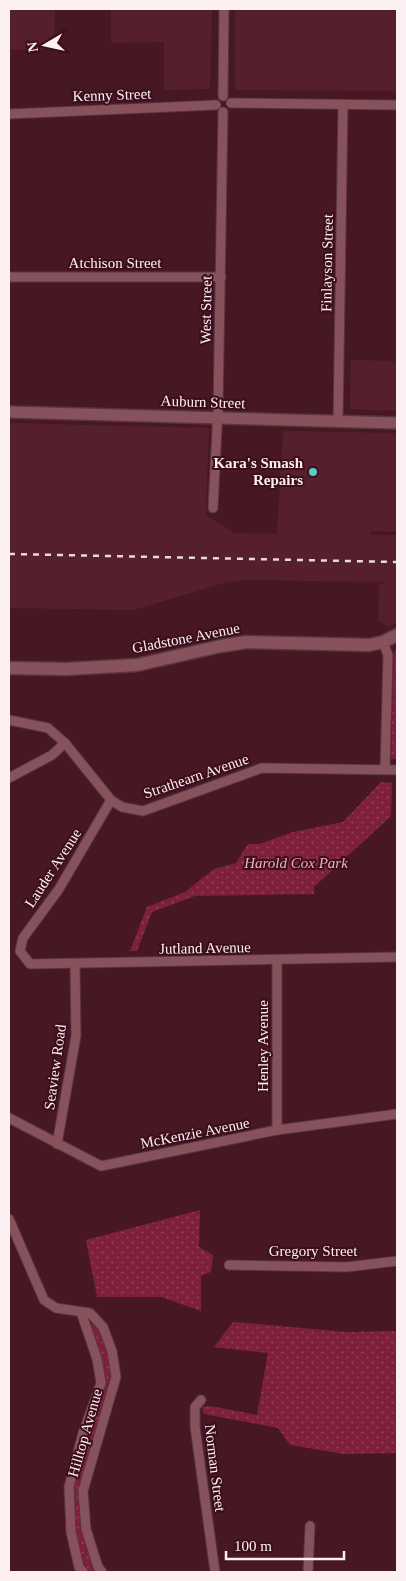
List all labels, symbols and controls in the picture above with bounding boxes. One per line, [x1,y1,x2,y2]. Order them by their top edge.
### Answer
north arrow [20,20,70,70]
text: N [24,41,41,53]
street label: Kenny Street [72,86,152,104]
street label: Finlayson Street [318,213,336,312]
street label: Atchison Street [69,255,162,271]
street label: West Street [197,275,215,344]
street label: Auburn Street [160,393,246,411]
place label: Kara's Smash Repairs [213,455,304,488]
marker: Kara's Smash Repairs [307,466,319,478]
street label: Gladstone Avenue [131,620,241,656]
street label: Strathearn Avenue [141,750,251,801]
street label: Lauder Avenue [22,825,85,910]
park label: Harold Cox Park [243,855,348,871]
street label: Jutland Avenue [159,939,251,957]
street label: Henley Avenue [255,1000,271,1092]
street label: Seaview Road [41,1023,69,1111]
street label: McKenzie Avenue [139,1115,251,1151]
street label: Gregory Street [269,1243,358,1259]
street label: Hilltop Avenue [65,1387,105,1479]
street label: Norman Street [202,1423,228,1513]
scale bar [226,1528,344,1560]
text: 100 m [234,1538,272,1554]

